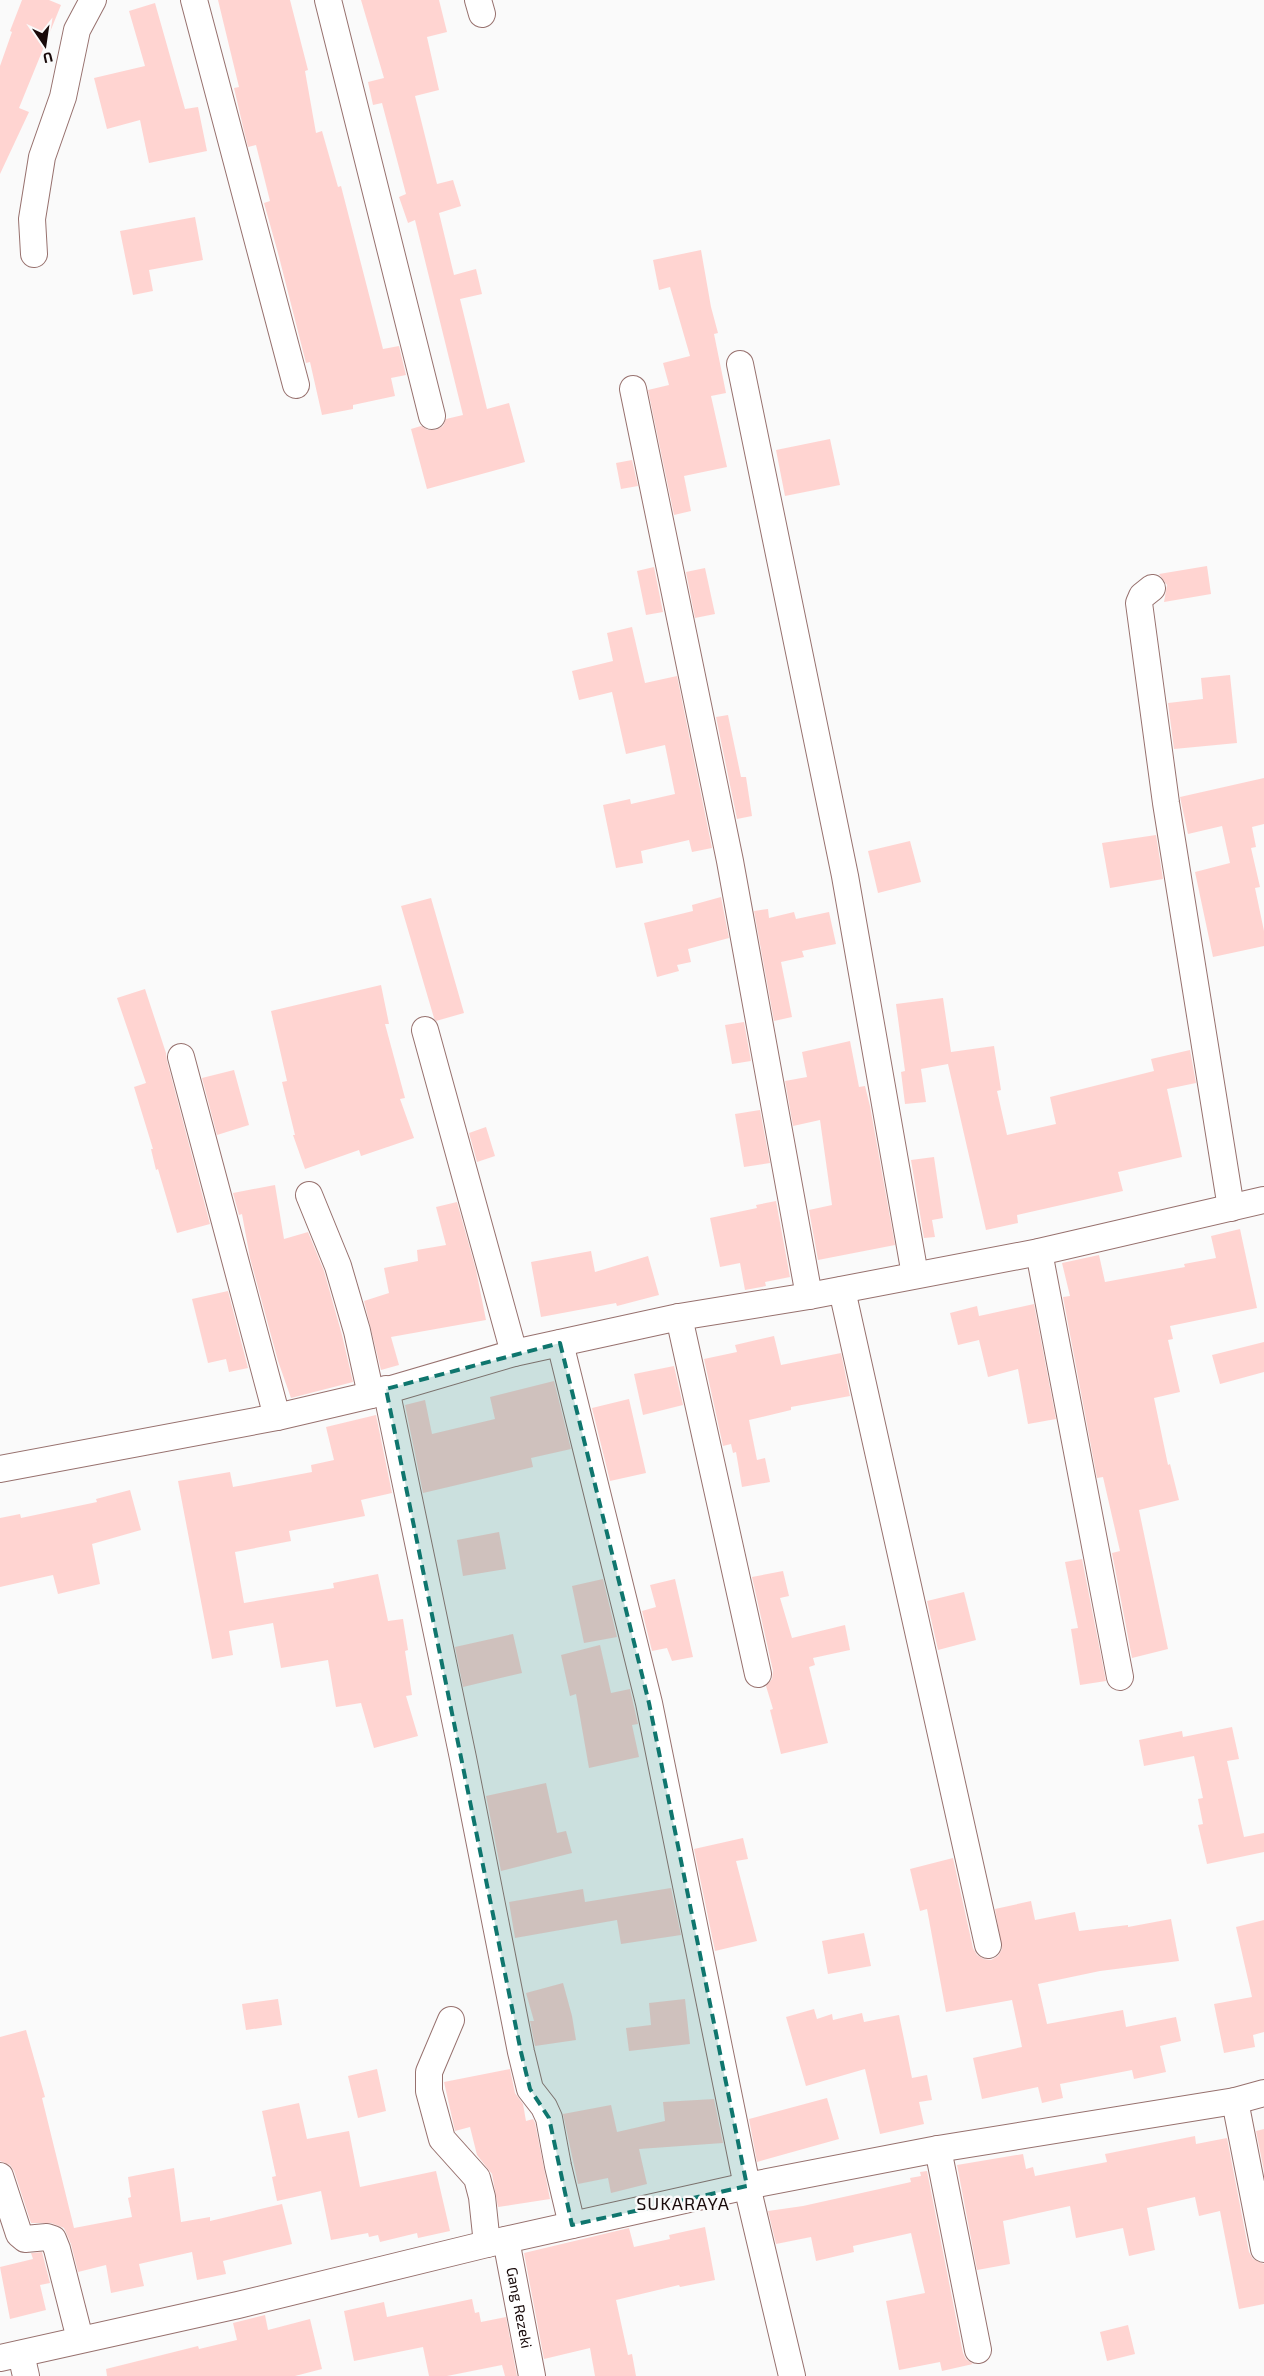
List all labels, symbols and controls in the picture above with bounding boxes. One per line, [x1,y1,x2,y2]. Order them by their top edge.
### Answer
north arrow [20,20,70,70]
text: U [41,49,55,68]
district label: SUKARAYA [636,2192,730,2214]
street label: Gang Rezeki [503,2265,537,2350]

